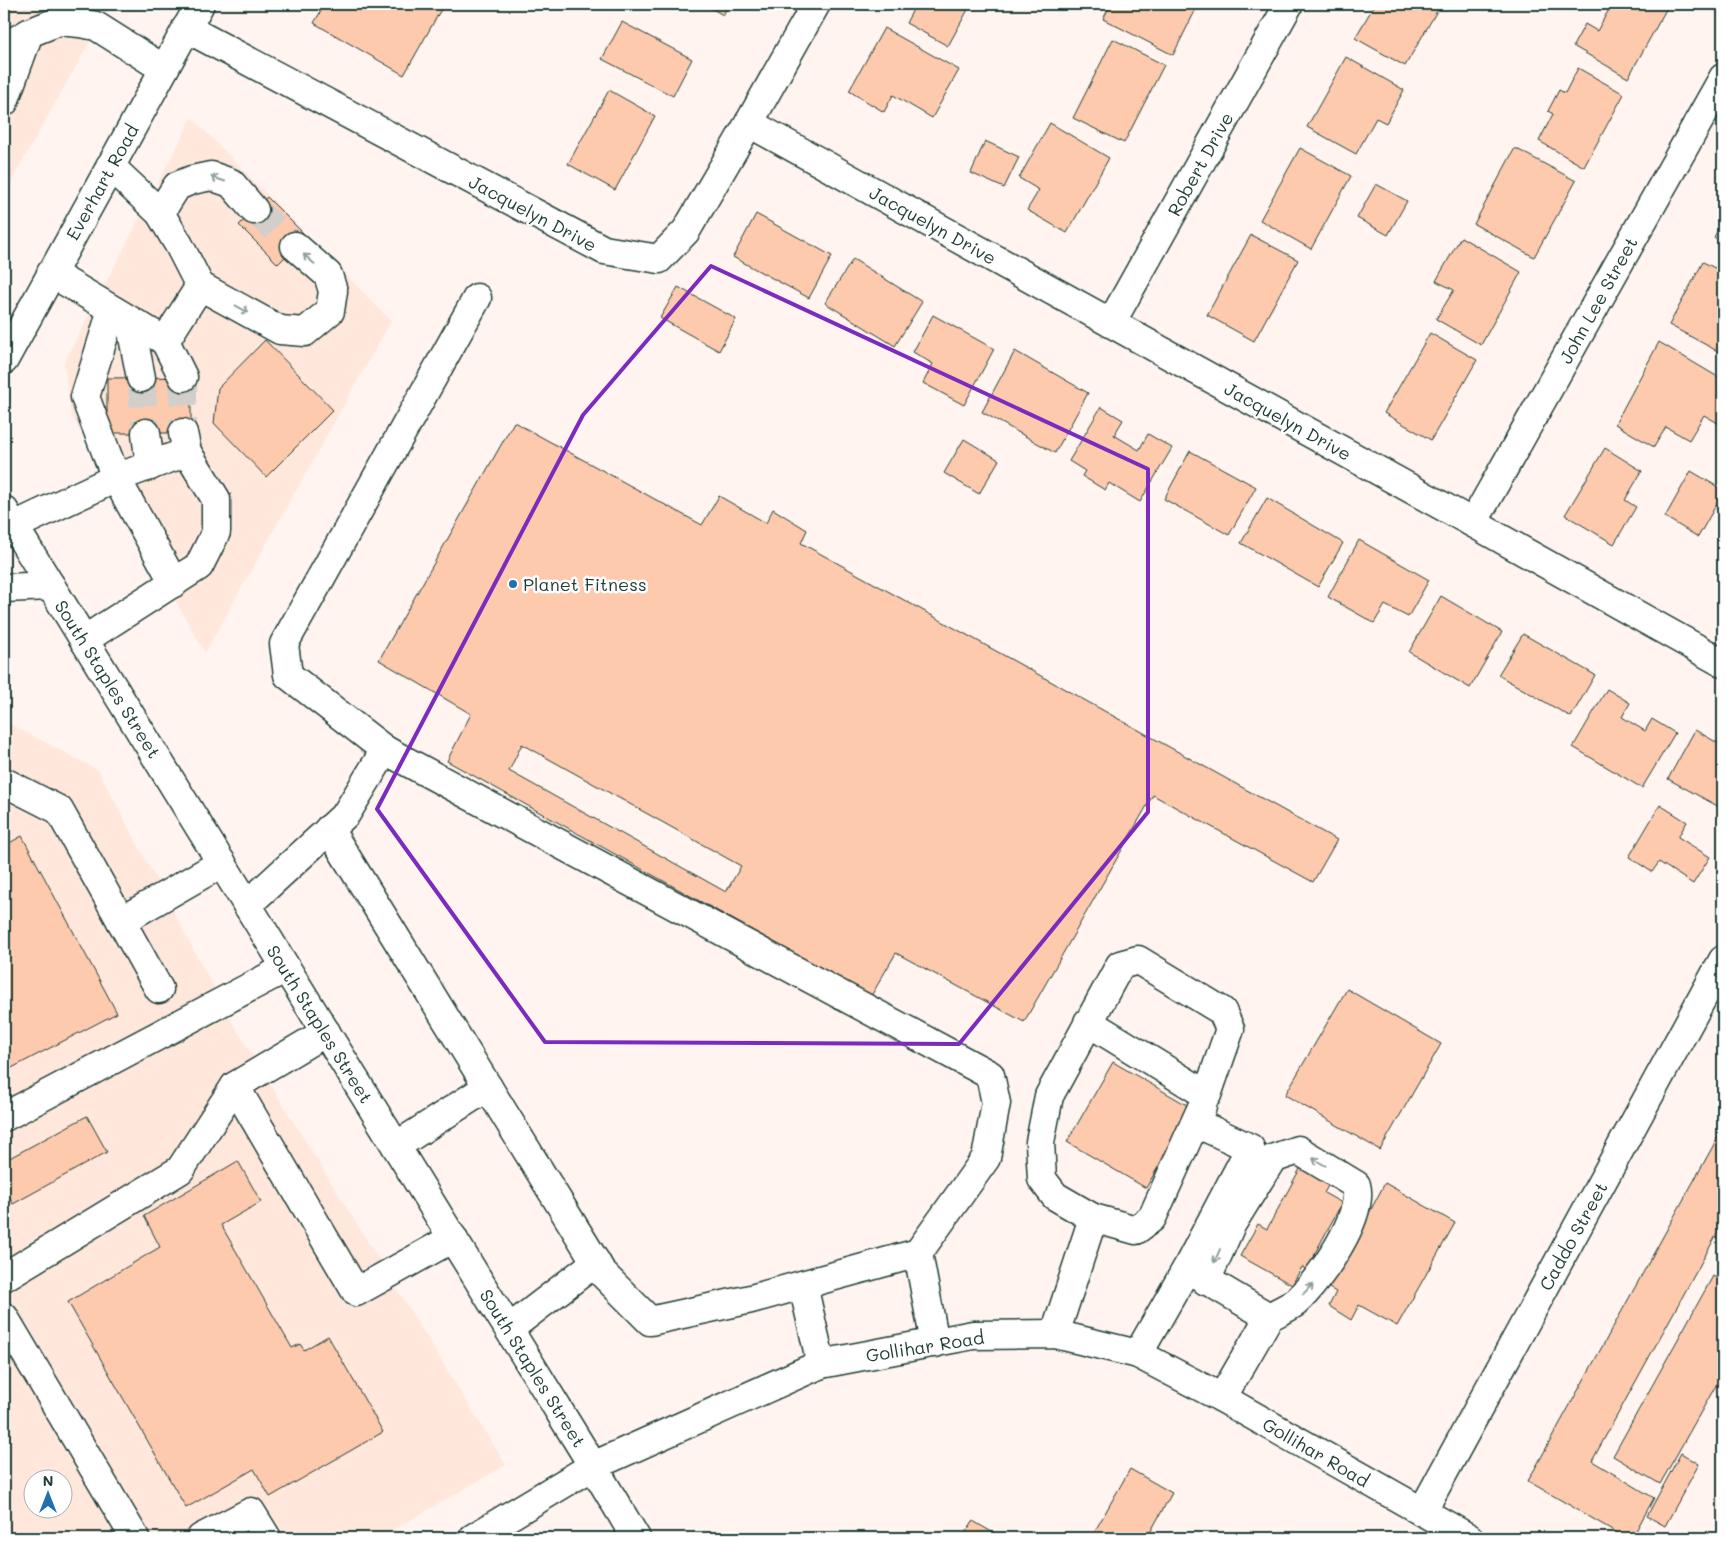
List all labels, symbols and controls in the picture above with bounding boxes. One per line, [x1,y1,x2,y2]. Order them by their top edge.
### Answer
street label: Robert Drive [1162,108,1238,220]
street label: Everhart Road [60,120,144,244]
street label: Jacquelyn Drive [465,169,601,257]
one-way arrow [211,174,226,183]
street label: Jacquelyn Drive [865,180,1001,270]
street label: John Lee Street [1553,232,1643,368]
one-way arrow [303,253,316,264]
one-way arrow [235,305,249,315]
street label: Jacquelyn Drive [1220,376,1356,466]
place label: Planet Fitness [523,572,647,596]
marker: Planet Fitness [507,578,519,590]
street label: South Staples Street [50,595,166,763]
street label: South Staples Street [262,940,378,1108]
one-way arrow [1312,1157,1327,1166]
street label: Caddo Street [1533,1177,1613,1295]
one-way arrow [1212,1248,1222,1263]
one-way arrow [1302,1283,1314,1295]
street label: South Staples Street [475,1284,591,1452]
street label: Gollihar Road [864,1325,986,1367]
street label: Gollihar Road [1258,1412,1374,1492]
north arrow [22,1470,72,1520]
text: N [43,1471,53,1490]

